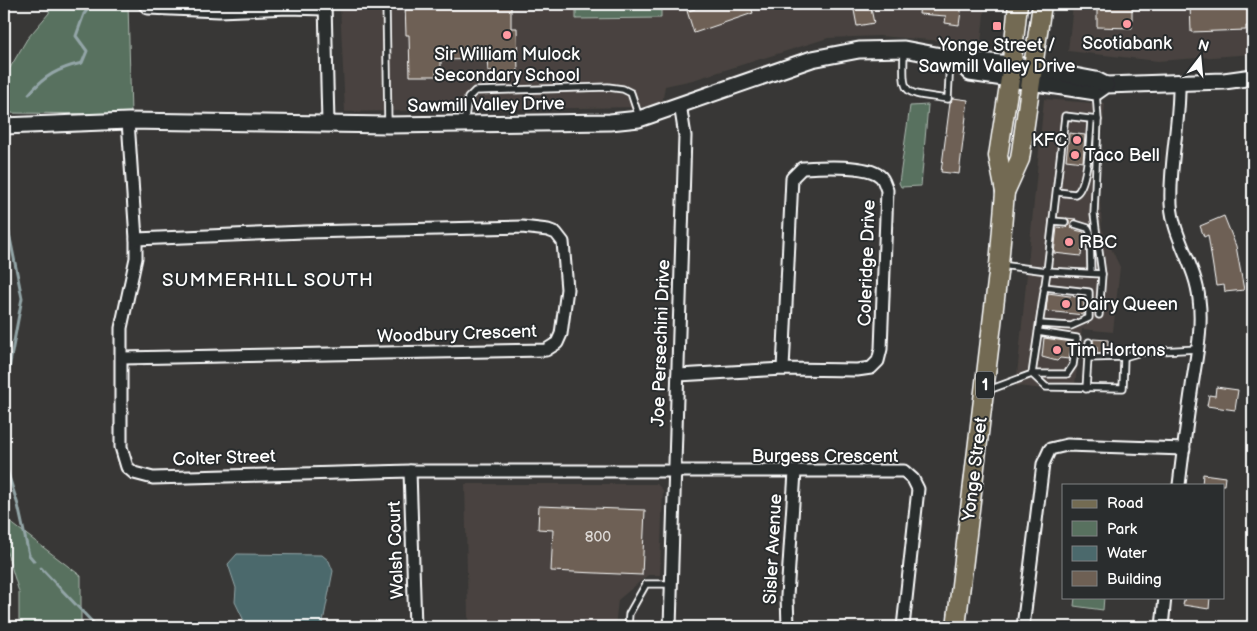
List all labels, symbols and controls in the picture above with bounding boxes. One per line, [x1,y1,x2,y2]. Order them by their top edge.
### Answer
marker: Scotiabank [1121,18,1133,30]
marker: Yonge Street / Sawmill Valley Drive [991,20,1003,32]
marker: Sir William Mulock Secondary School [501,29,513,41]
north arrow [1174,32,1224,82]
place label: Scotiabank [1082,33,1172,54]
place label: Yonge Street / Sawmill Valley Drive [918,35,1076,77]
text: N [1196,36,1211,56]
place label: Sir William Mulock Secondary School [434,44,580,86]
street label: Sawmill Valley Drive [407,93,565,117]
place label: KFC [1032,130,1067,151]
marker: KFC [1071,134,1083,146]
place label: Taco Bell [1085,145,1160,166]
marker: Taco Bell [1069,149,1081,161]
street label: Coleridge Drive [854,199,880,327]
place label: RBC [1079,232,1117,253]
marker: RBC [1063,236,1075,248]
street label: Joe Persechini Drive [648,259,674,427]
district label: SUMMERHILL SOUTH [162,269,374,292]
place label: Dairy Queen [1076,294,1178,315]
marker: Dairy Queen [1060,298,1072,310]
street label: Woodbury Crescent [377,321,538,347]
place label: Tim Hortons [1067,340,1166,361]
marker: Tim Hortons [1051,344,1063,356]
road number: 1 [976,372,994,398]
street label: Yonge Street [958,415,992,523]
street label: Colter Street [172,446,276,470]
street label: Burgess Crescent [752,446,899,467]
legend [1062,484,1224,598]
street label: Sisler Avenue [760,493,786,605]
text: Road [1107,494,1143,513]
street label: Walsh Court [384,500,408,600]
text: Park [1107,520,1138,539]
house number: 800 [585,528,611,547]
text: Water [1107,544,1147,563]
text: Building [1107,570,1162,589]

